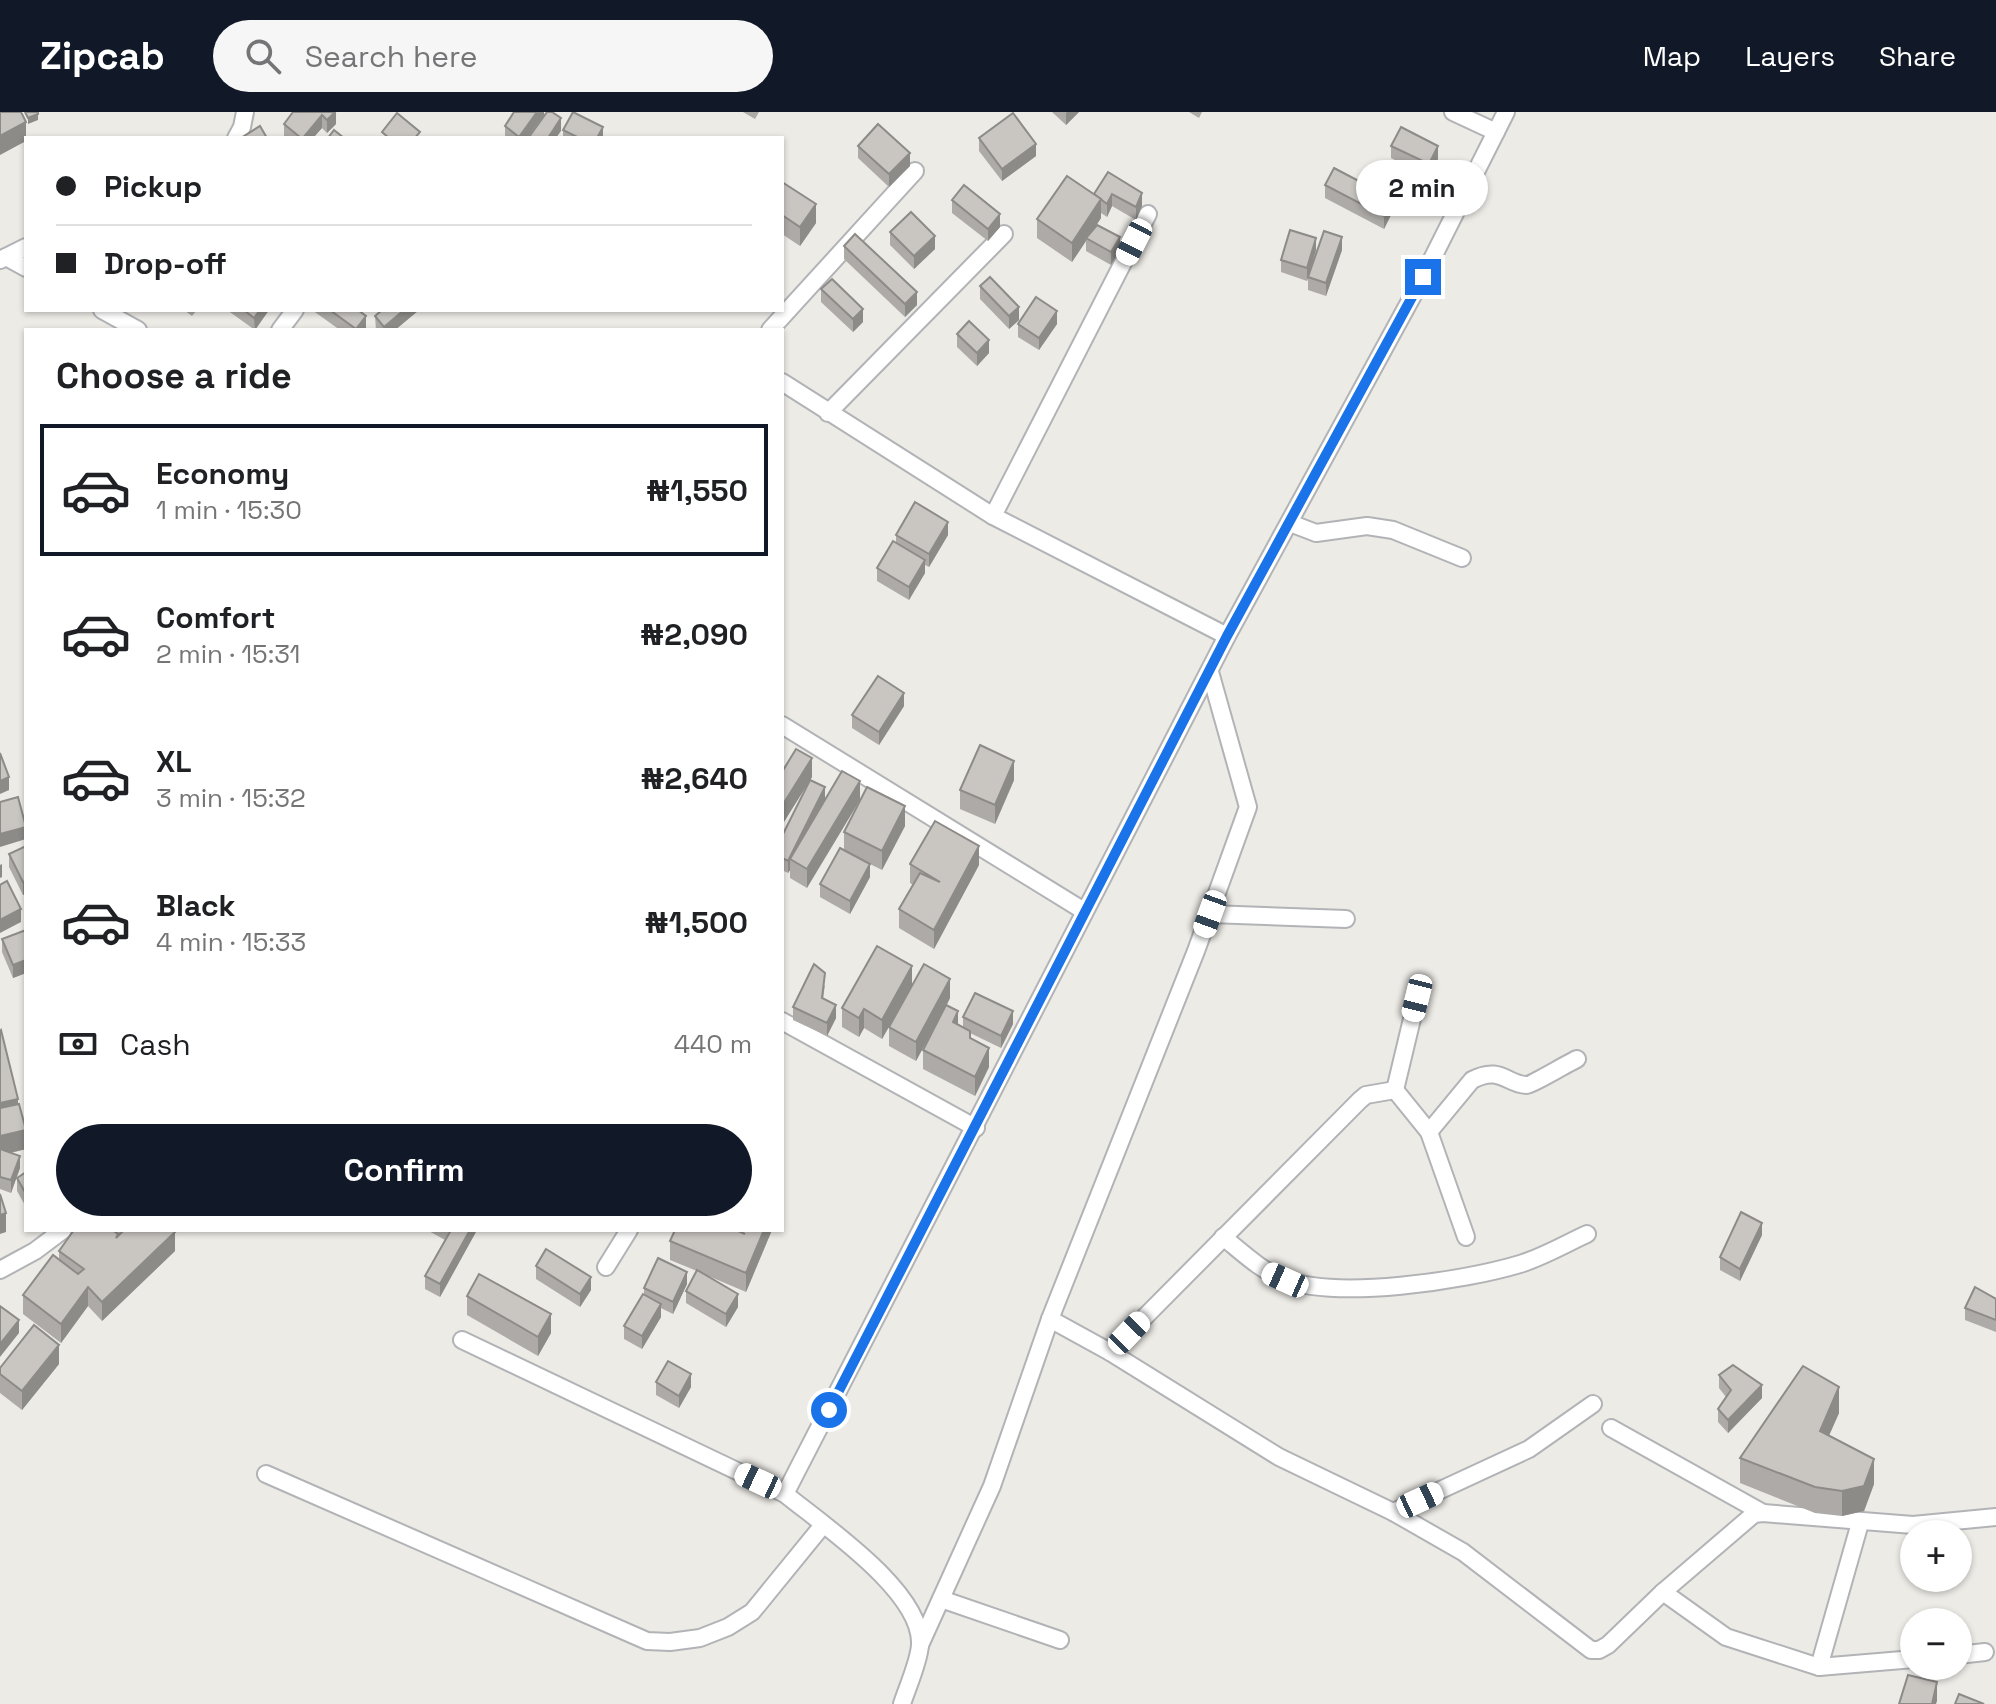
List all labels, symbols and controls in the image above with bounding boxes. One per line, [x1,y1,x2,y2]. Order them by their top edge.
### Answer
search box [213,20,773,92]
text: Zipcab [40,32,165,80]
icon: search [241,34,285,78]
text: Search here [305,37,478,76]
text: Map [1643,38,1701,74]
text: Layers [1745,38,1835,74]
text: Share [1879,38,1956,74]
callout: 2 min [1357,161,1489,217]
text: Pickup [104,167,202,206]
text: 2 min [1388,171,1456,205]
car [1112,215,1156,269]
text: Drop-off [104,244,227,283]
route end [1405,259,1441,295]
text: Choose a ride [56,353,292,399]
icon: car [60,454,132,526]
text: Economy [156,454,289,493]
text: ₦1,550 [646,471,748,510]
text: 1 min · 15:30 [156,493,302,527]
icon: car [60,598,132,670]
text: Comfort [156,598,275,637]
text: ₦2,090 [640,615,748,654]
text: 2 min · 15:31 [156,637,300,671]
icon: car [60,742,132,814]
text: XL [156,742,192,781]
text: ₦2,640 [640,759,748,798]
text: 3 min · 15:32 [156,781,306,815]
icon: car [60,886,132,958]
text: Black [156,886,235,925]
car [1191,887,1229,941]
text: ₦1,500 [645,903,748,942]
text: 4 min · 15:33 [156,925,306,959]
car [1400,972,1434,1024]
icon: cash [56,1022,100,1066]
text: Cash [120,1025,191,1064]
text: 440 m [674,1027,752,1061]
button: Confirm [56,1124,752,1216]
car [1258,1259,1312,1301]
car [1104,1307,1154,1359]
route start [811,1392,847,1428]
car [731,1460,785,1502]
car [1393,1479,1447,1521]
map controls [1900,1520,1972,1680]
button: + [1900,1520,1972,1592]
button: − [1900,1608,1972,1680]

